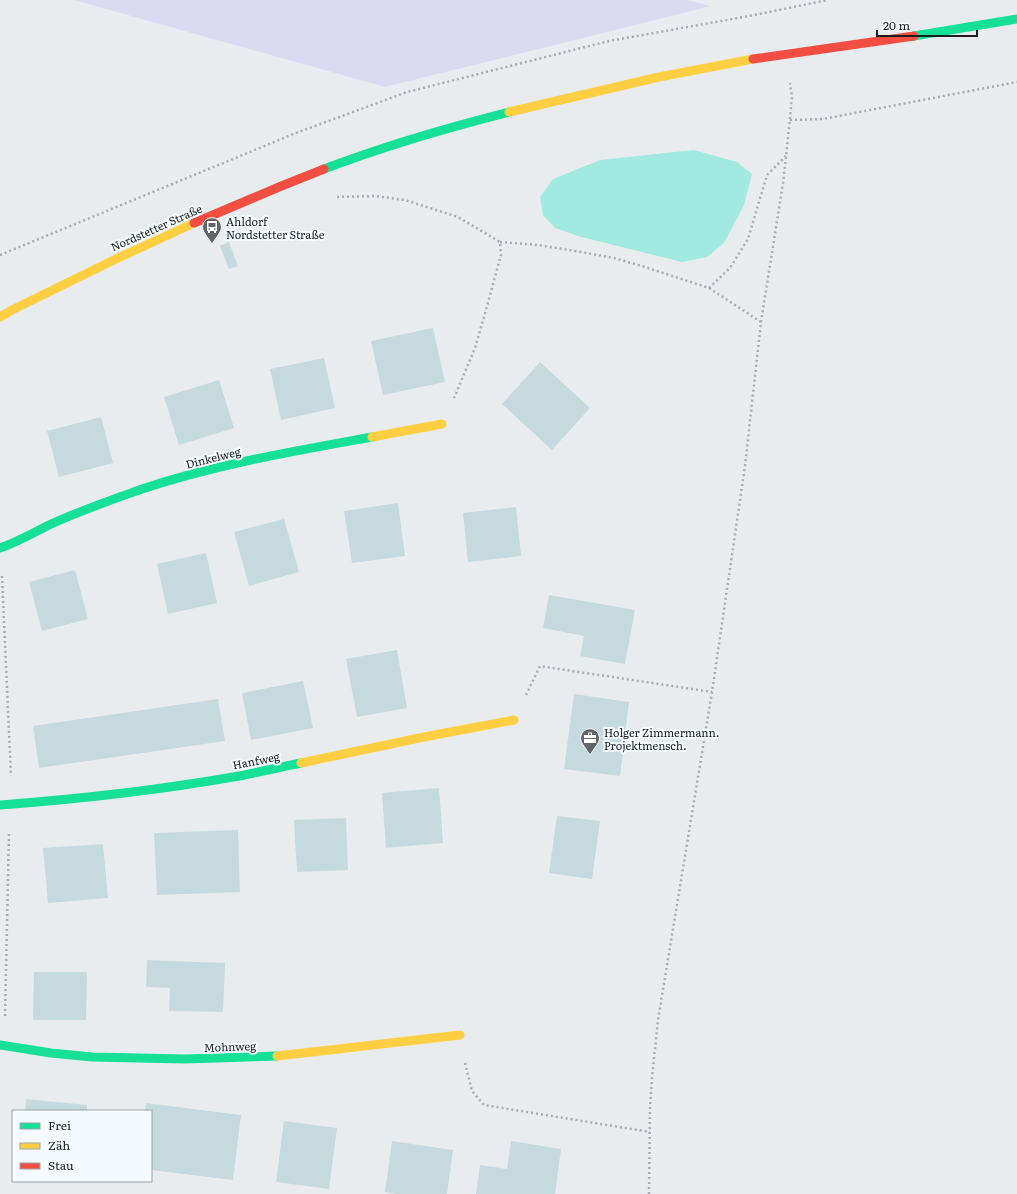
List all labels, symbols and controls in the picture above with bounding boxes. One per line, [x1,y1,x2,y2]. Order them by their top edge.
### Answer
scale bar [877,12,977,38]
text: 20 m [883,16,910,34]
street label: Nordstetter Straße [108,200,204,254]
place label: Ahldorf Nordstetter Straße [226,213,325,242]
bus stop icon: Ahldorf Nordstetter Straße [201,216,223,244]
street label: Dinkelweg [184,442,243,472]
place label: Holger Zimmermann. Projektmensch. [604,724,719,753]
office icon: Holger Zimmermann. Projektmensch. [579,727,601,755]
street label: Hanfweg [231,747,282,772]
street label: Mohnweg [204,1037,257,1055]
legend [12,1110,152,1182]
text: Frei [48,1116,71,1134]
text: Zäh [48,1136,70,1154]
text: Stau [48,1156,74,1174]

